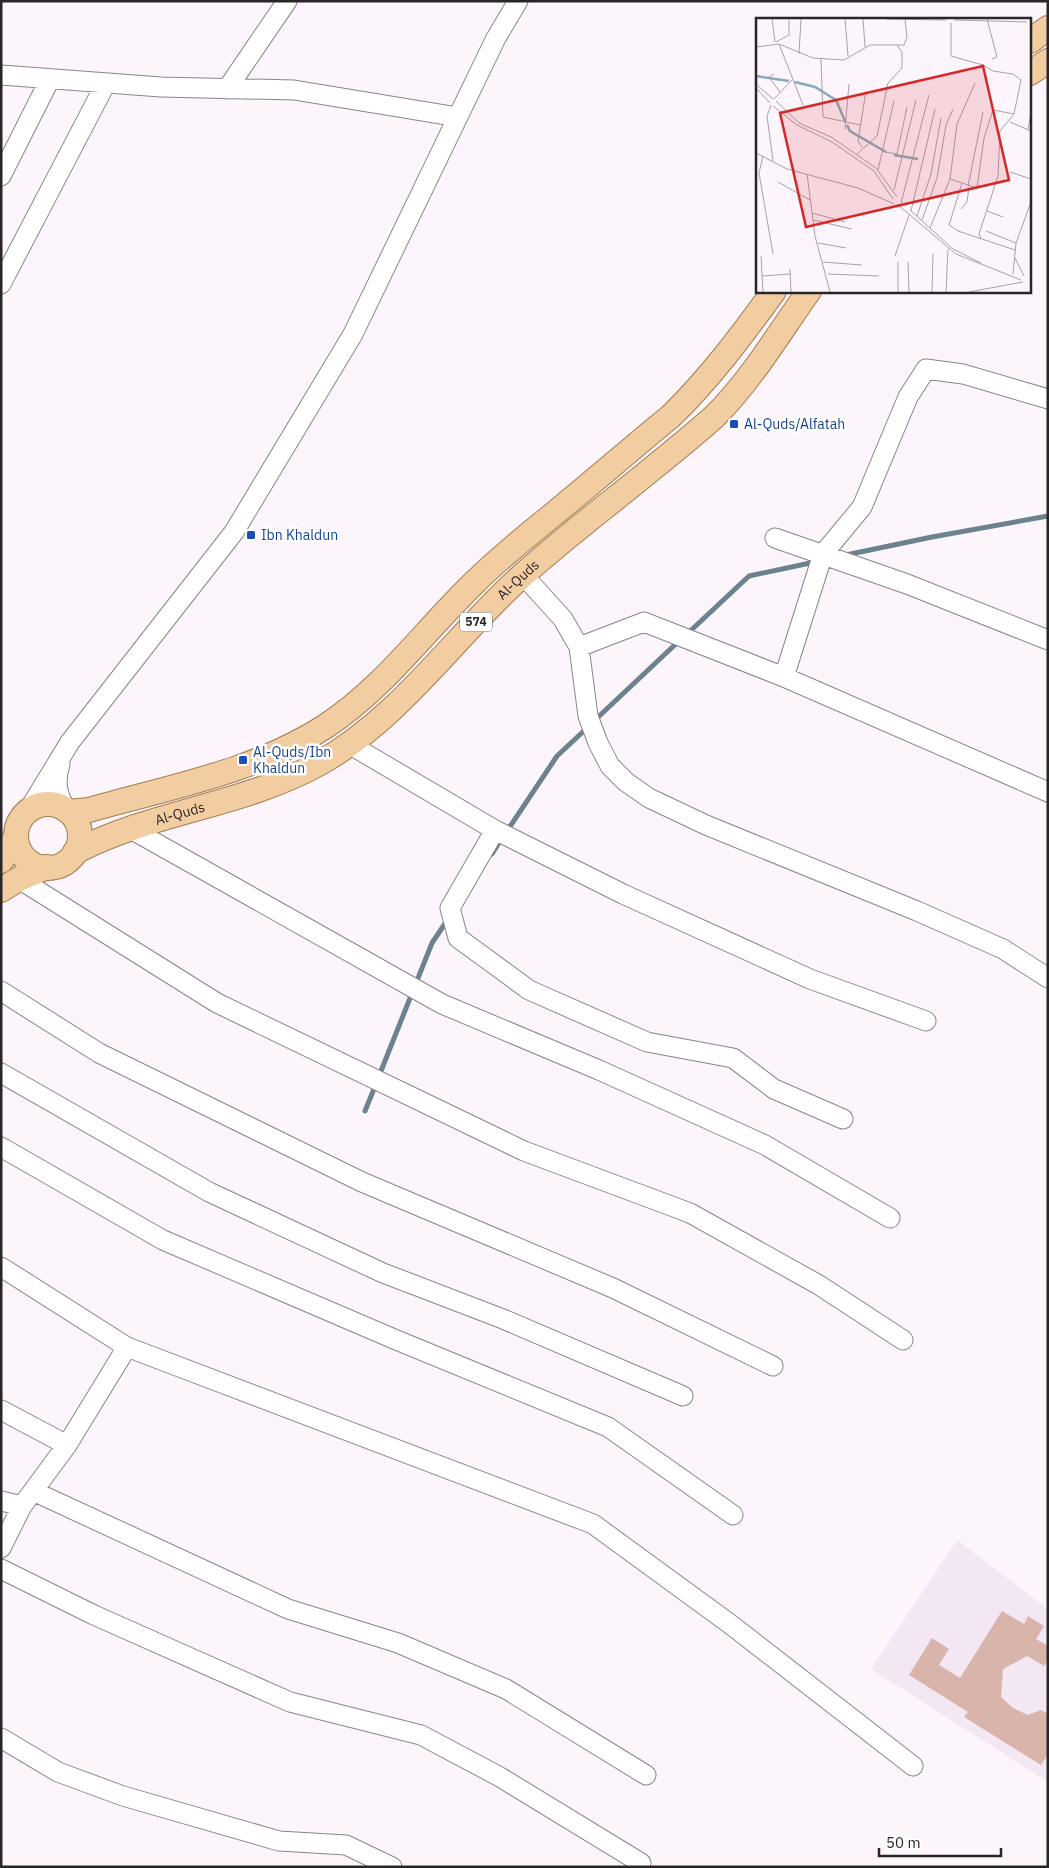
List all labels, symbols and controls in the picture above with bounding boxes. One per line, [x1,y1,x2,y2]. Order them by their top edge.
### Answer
inset map [756,18,1032,292]
place label: Al-Quds/Alfatah [744,415,845,433]
marker: Al-Quds/Alfatah [728,418,740,430]
place label: Ibn Khaldun [261,526,338,544]
marker: Ibn Khaldun [245,529,257,541]
street label: Al-Quds [493,556,543,604]
road number: 574 [460,612,492,632]
place label: Al-Quds/Ibn Khaldun [253,743,331,777]
marker: Al-Quds/Ibn Khaldun [237,754,249,766]
street label: Al-Quds [153,798,207,829]
scale bar [879,1826,1002,1858]
text: 50 m [886,1833,921,1852]

